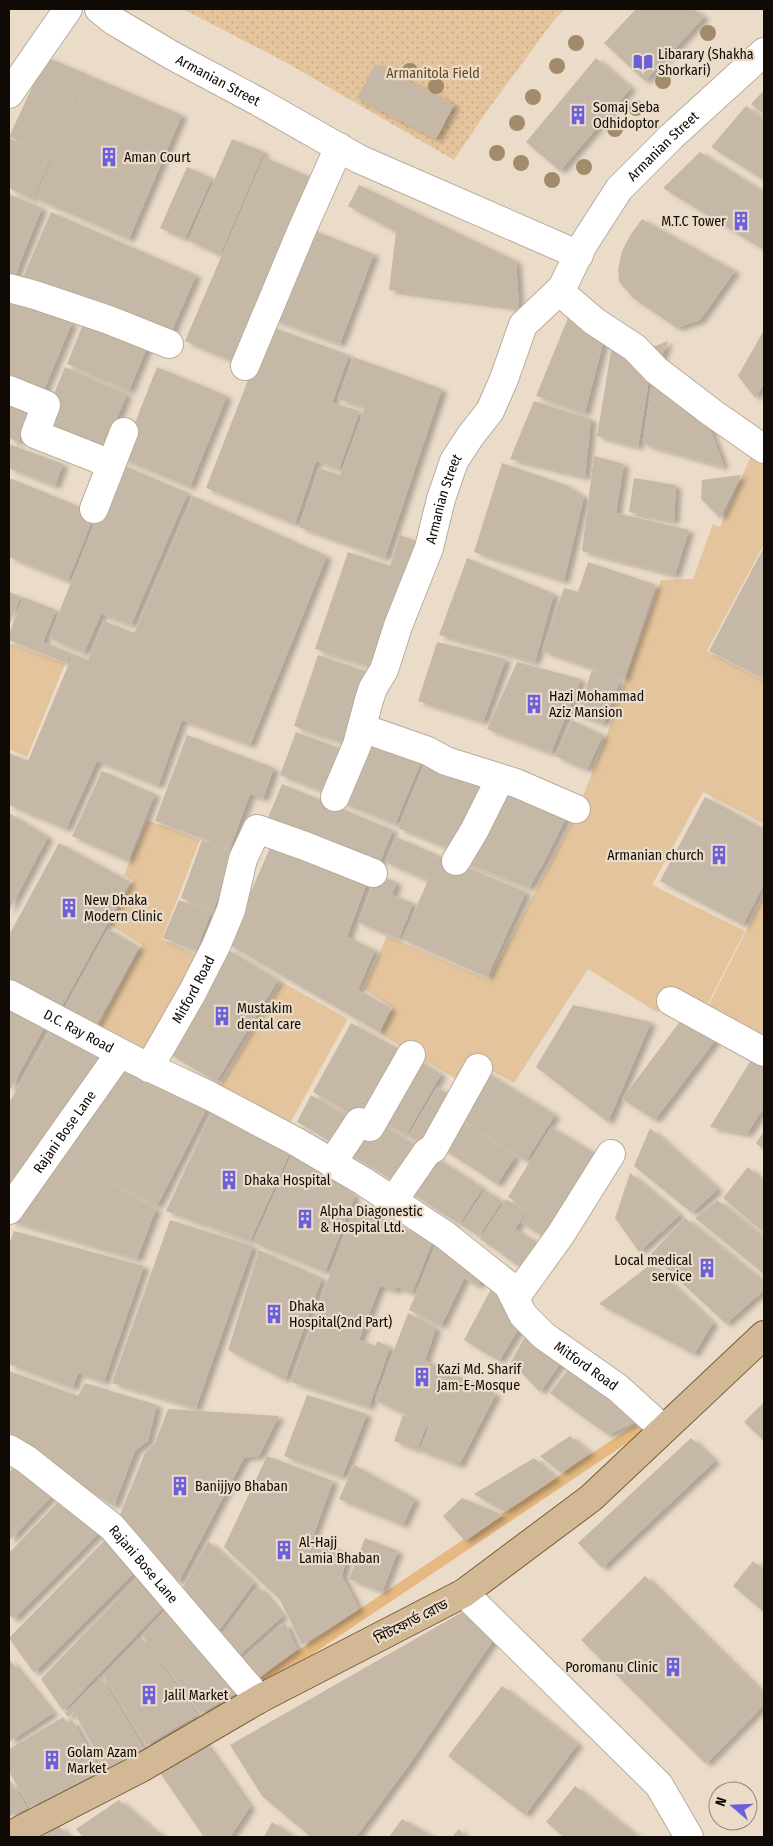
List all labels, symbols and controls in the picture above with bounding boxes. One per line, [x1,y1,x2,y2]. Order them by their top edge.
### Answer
place label: Libarary (Shakha Shorkari) [658,46,754,79]
street label: Armanian Street [173,51,263,110]
library icon: Libarary (Shakha Shorkari) [632,51,654,73]
park label: Armanitola Field [386,65,480,82]
place label: Somaj Seba Odhidoptor [593,99,660,132]
building icon: Somaj Seba Odhidoptor [567,104,589,126]
street label: Armanian Street [624,108,703,185]
building icon: Aman Court [98,146,120,168]
place label: Aman Court [124,149,191,166]
building icon: M.T.C Tower [730,210,752,232]
place label: M.T.C Tower [661,213,726,230]
street label: Armanian Street [422,450,466,546]
place label: Hazi Mohammad Aziz Mansion [549,688,644,721]
building icon: Hazi Mohammad Aziz Mansion [523,693,545,715]
building icon: Armanian church [708,844,730,866]
place label: Armanian church [607,847,704,864]
place label: New Dhaka Modern Clinic [84,892,162,925]
building icon: New Dhaka Modern Clinic [58,897,80,919]
street label: Mitford Road [168,953,218,1026]
place label: Mustakim dental care [237,1000,301,1033]
building icon: Mustakim dental care [211,1005,233,1027]
street label: D.C. Ray Road [41,1006,117,1057]
street label: Rajani Bose Lane [30,1087,100,1177]
building icon: Dhaka Hospital [218,1169,240,1191]
place label: Dhaka Hospital [244,1172,331,1189]
place label: Alpha Diagonestic & Hospital Ltd. [320,1203,423,1236]
building icon: Alpha Diagonestic & Hospital Ltd. [294,1208,316,1230]
place label: Local medical service [614,1252,692,1285]
building icon: Local medical service [696,1257,718,1279]
place label: Dhaka Hospital(2nd Part) [289,1298,392,1331]
building icon: Dhaka Hospital(2nd Part) [263,1303,285,1325]
street label: Mitford Road [551,1338,621,1394]
place label: Kazi Md. Sharif Jam-E-Mosque [437,1361,523,1394]
building icon: Kazi Md. Sharif Jam-E-Mosque [411,1366,433,1388]
building icon: Banijjyo Bhaban [169,1475,191,1497]
place label: Banijjyo Bhaban [195,1478,288,1495]
street label: Rajani Bose Lane [105,1522,181,1607]
place label: Al-Hajj Lamia Bhaban [299,1534,380,1567]
building icon: Al-Hajj Lamia Bhaban [273,1539,295,1561]
street label: মিটফোর্ড রোড [370,1594,452,1648]
building icon: Poromanu Clinic [662,1656,684,1678]
place label: Poromanu Clinic [565,1659,658,1676]
building icon: Jalil Market [138,1684,160,1706]
place label: Jalil Market [164,1687,229,1704]
place label: Golam Azam Market [67,1744,137,1777]
building icon: Golam Azam Market [41,1749,63,1771]
north arrow [708,1781,758,1831]
text: N [712,1795,731,1809]

